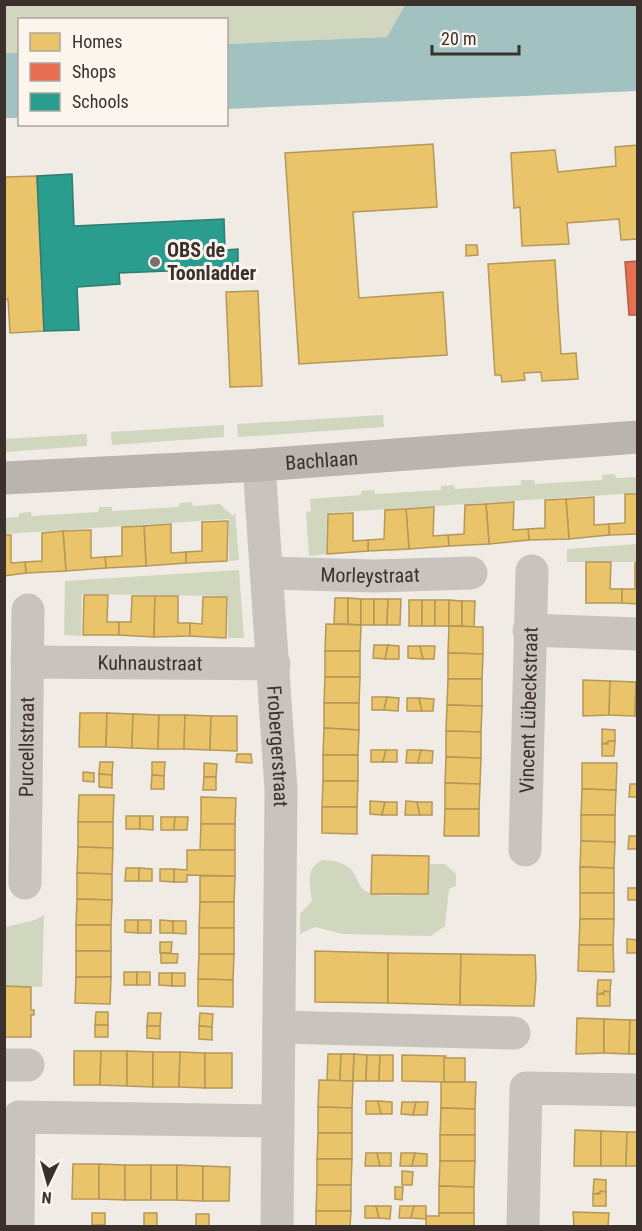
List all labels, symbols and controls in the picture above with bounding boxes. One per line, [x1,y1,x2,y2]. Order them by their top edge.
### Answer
legend [18,18,228,126]
scale bar [432,18,519,56]
text: 20 m [441,28,476,49]
text: Homes [72,31,122,52]
text: Shops [72,61,116,82]
text: Schools [72,91,129,112]
place label: OBS de Toonladder [167,238,256,285]
marker: OBS de Toonladder [148,255,162,269]
street label: Bachlaan [284,446,359,475]
street label: Morleystraat [320,562,420,588]
street label: Vincent Lübeckstraat [514,626,543,794]
street label: Kuhnaustraat [97,651,203,675]
street label: Frobergerstraat [262,685,293,807]
street label: Purcellstraat [14,697,39,797]
north arrow [18,1153,78,1213]
text: N [41,1188,52,1207]

